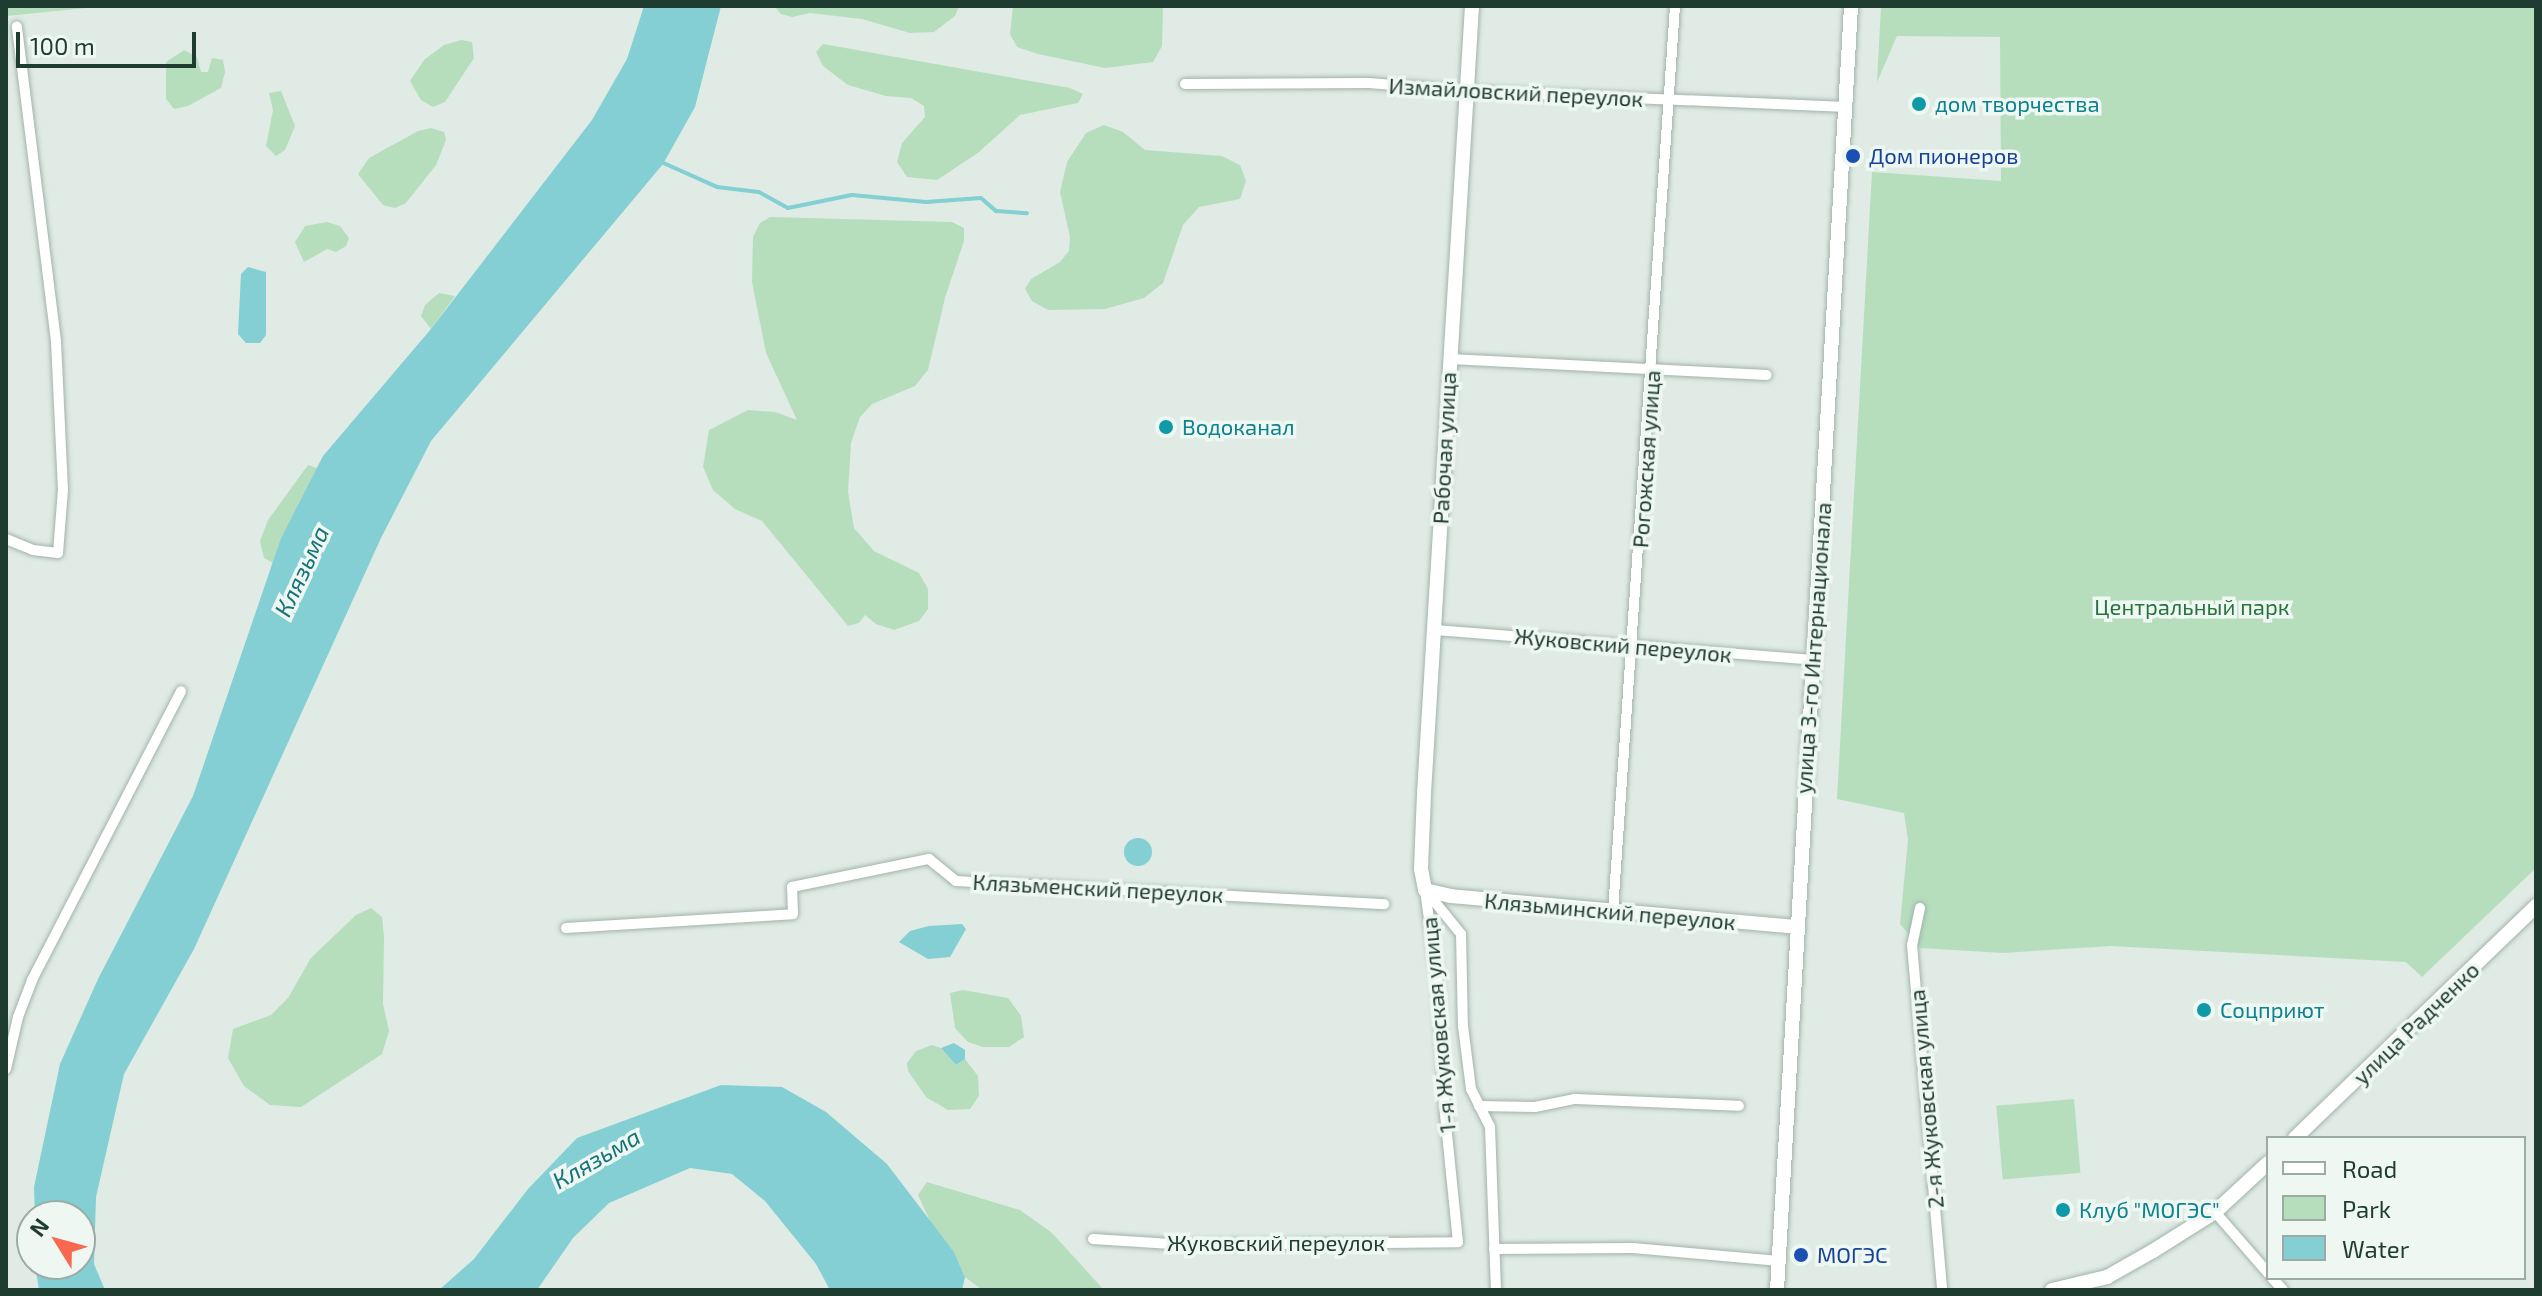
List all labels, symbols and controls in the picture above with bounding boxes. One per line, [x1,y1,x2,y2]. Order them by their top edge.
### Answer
scale bar [20,16,200,66]
text: 100 m [30,31,95,60]
street label: Измайловский переулок [1388,72,1644,112]
place label: дом творчества [1935,91,2100,117]
marker: дом творчества [1910,95,1928,113]
place label: Дом пионеров [1869,143,2019,169]
marker: Дом пионеров [1844,147,1862,165]
street label: Рогожская улица [1627,369,1665,549]
street label: Рабочая улица [1427,371,1461,525]
place label: Водоканал [1182,414,1295,440]
marker: Водоканал [1157,418,1175,436]
street label: улица 3-го Интернационала [1790,501,1836,795]
water label: Клязьма [268,521,334,621]
park label: Центральный парк [2094,594,2290,620]
street label: Жуковский переулок [1513,622,1733,668]
street label: Клязьменский переулок [972,868,1224,908]
street label: Клязьминский переулок [1483,887,1737,935]
street label: 1-я Жуковская улица [1415,916,1461,1134]
street label: улица Радченко [2348,956,2484,1090]
street label: 2-я Жуковская улица [1903,988,1949,1210]
place label: Соцприют [2220,997,2325,1023]
marker: Соцприют [2195,1001,2213,1019]
water label: Клязьма [547,1121,645,1195]
legend [2266,1136,2526,1280]
text: Road [2342,1154,2397,1183]
text: Park [2342,1194,2391,1223]
place label: Клуб "МОГЭС" [2079,1197,2220,1223]
north arrow [16,1200,96,1280]
marker: Клуб "МОГЭС" [2054,1201,2072,1219]
text: N [23,1213,54,1241]
street label: Жуковский переулок [1167,1230,1385,1256]
text: Water [2342,1234,2409,1263]
place label: МОГЭС [1817,1242,1888,1268]
marker: МОГЭС [1792,1246,1810,1264]

